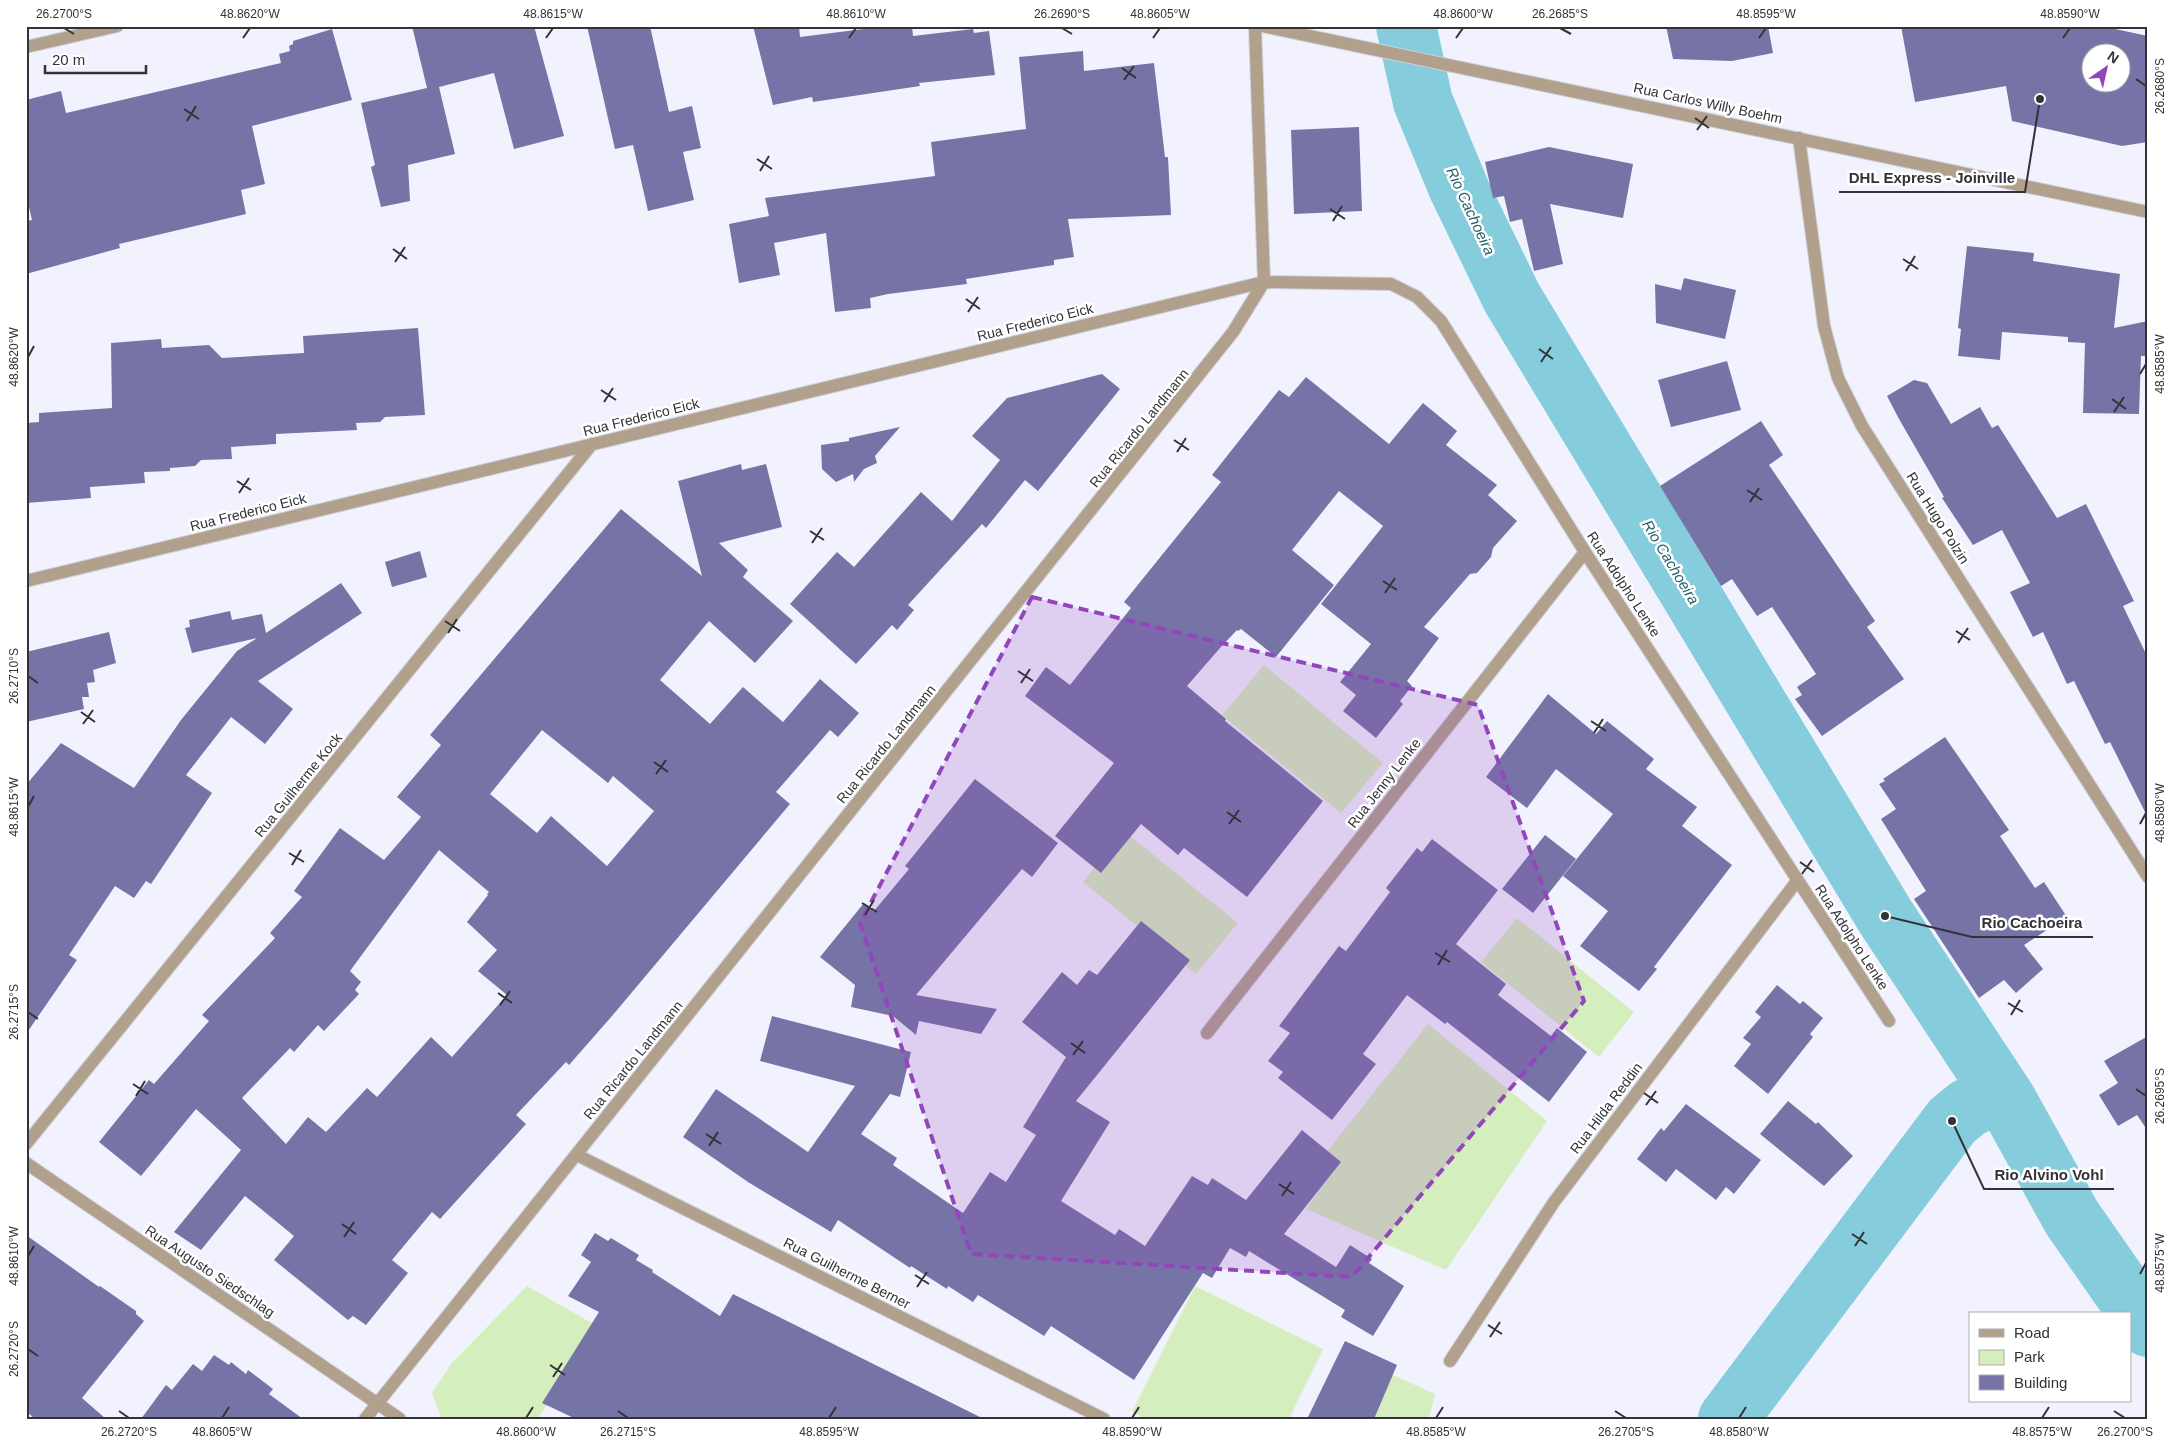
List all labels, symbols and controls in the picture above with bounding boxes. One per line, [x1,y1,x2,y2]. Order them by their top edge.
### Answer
text: 26.2700°S [36,7,92,21]
text: 48.8620°W [220,7,280,21]
text: 48.8615°W [523,7,583,21]
text: 48.8610°W [826,7,886,21]
text: 26.2690°S [1034,7,1090,21]
text: 48.8605°W [1130,7,1190,21]
text: 48.8600°W [1433,7,1493,21]
text: 26.2685°S [1532,7,1588,21]
text: 48.8595°W [1736,7,1796,21]
text: 48.8590°W [2040,7,2100,21]
scale bar [45,42,146,74]
north arrow [2082,42,2132,92]
text: N [2105,48,2122,67]
text: 20 m [52,51,85,68]
text: 26.2680°S [2153,58,2167,114]
street label: Rua Carlos Willy Boehm [1632,79,1784,127]
callout: DHL Express - Joinville [1839,162,2025,192]
water label: Rio Cachoeira [1443,164,1499,258]
text: DHL Express - Joinville [1849,169,2015,186]
street label: Rua Frederico Eick [975,300,1096,344]
text: 48.8620°W [7,327,21,387]
text: 48.8585°W [2153,334,2167,394]
street label: Rua Ricardo Landmann [1086,366,1192,490]
street label: Rua Frederico Eick [581,395,702,439]
street label: Rua Hugo Polzin [1903,469,1973,567]
street label: Rua Frederico Eick [188,490,309,534]
water label: Rio Cachoeira [1639,517,1703,607]
street label: Rua Adolpho Lenke [1584,528,1664,640]
text: 26.2710°S [7,648,21,704]
street label: Rua Ricardo Landmann [833,682,939,806]
street label: Rua Guilherme Kock [251,729,345,840]
street label: Rua Jenny Lenke [1344,735,1424,831]
text: 48.8615°W [7,777,21,837]
text: 48.8580°W [2153,783,2167,843]
street label: Rua Adolpho Lenke [1812,881,1892,993]
callout: Rio Cachoeira [1972,907,2093,937]
text: Rio Cachoeira [1982,914,2083,931]
text: 26.2715°S [7,984,21,1040]
street label: Rua Ricardo Landmann [580,998,686,1122]
street label: Rua Hilda Reddin [1567,1059,1645,1157]
text: 26.2695°S [2153,1068,2167,1124]
callout: Rio Alvino Vohl [1984,1159,2114,1189]
text: Rio Alvino Vohl [1994,1166,2104,1183]
street label: Rua Augusto Siedschlag [142,1222,278,1320]
text: 48.8610°W [7,1226,21,1286]
text: 48.8575°W [2153,1233,2167,1293]
street label: Rua Guilherme Berner [781,1234,913,1312]
legend [1969,1312,2132,1402]
text: 26.2720°S [7,1321,21,1377]
text: Road [2014,1324,2050,1341]
text: Park [2014,1348,2045,1365]
text: Building [2014,1374,2067,1391]
text: 26.2720°S [101,1425,157,1439]
text: 48.8605°W [192,1425,252,1439]
text: 48.8600°W [496,1425,556,1439]
text: 26.2715°S [600,1425,656,1439]
text: 48.8595°W [799,1425,859,1439]
text: 48.8590°W [1102,1425,1162,1439]
text: 48.8585°W [1406,1425,1466,1439]
text: 26.2705°S [1598,1425,1654,1439]
text: 48.8580°W [1709,1425,1769,1439]
text: 48.8575°W [2012,1425,2072,1439]
text: 26.2700°S [2097,1425,2153,1439]

